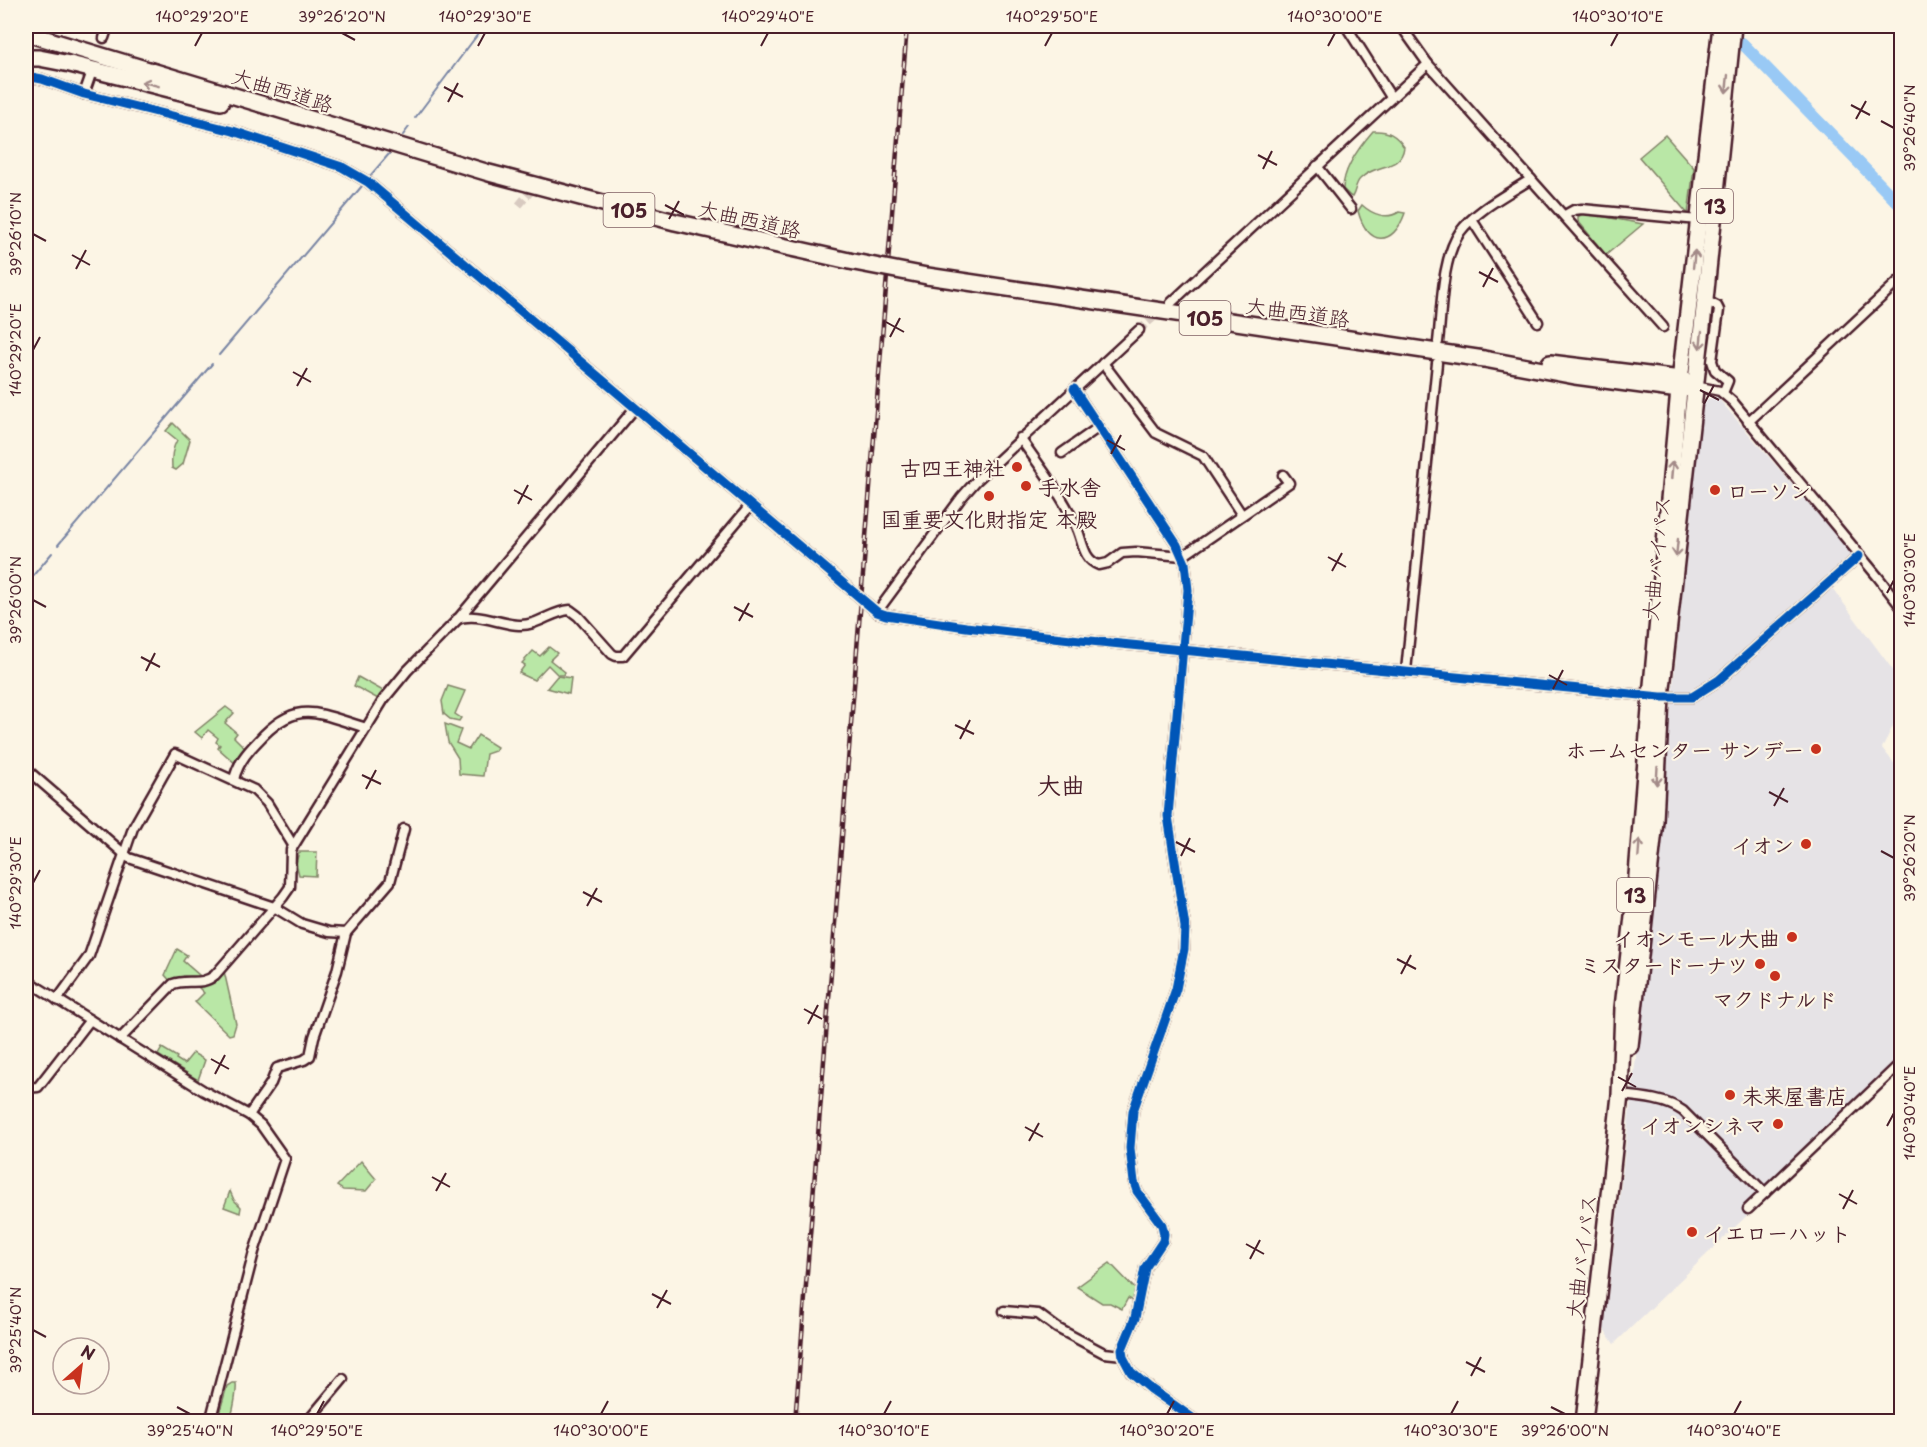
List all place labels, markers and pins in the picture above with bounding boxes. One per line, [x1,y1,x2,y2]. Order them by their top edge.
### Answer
place label: 古四王神社 [900,451,1005,483]
marker: 古四王神社 [1010,460,1024,474]
place label: 手水舎 [1038,470,1101,502]
place label: ローソン [1727,474,1811,506]
marker: 手水舎 [1019,479,1033,493]
marker: ローソン [1708,483,1722,497]
marker: 国重要文化財指定 本殿 [982,489,996,503]
place label: 国重要文化財指定 本殿 [881,502,1097,534]
place label: ホームセンター サンデー [1566,733,1804,765]
marker: ホームセンター サンデー [1809,742,1823,756]
place label: イオン [1731,828,1794,860]
marker: イオン [1799,837,1813,851]
place label: イオンモール大曲 [1613,921,1780,953]
marker: イオンモール大曲 [1785,930,1799,944]
place label: ミスタードーナツ [1580,948,1748,980]
marker: ミスタードーナツ [1753,957,1767,971]
marker: マクドナルド [1768,969,1782,983]
place label: マクドナルド [1712,982,1838,1014]
place label: 未来屋書店 [1742,1079,1847,1111]
marker: 未来屋書店 [1723,1088,1737,1102]
place label: イオンシネマ [1640,1108,1766,1140]
marker: イオンシネマ [1771,1117,1785,1131]
place label: イエローハット [1704,1216,1851,1248]
marker: イエローハット [1685,1225,1699,1239]

